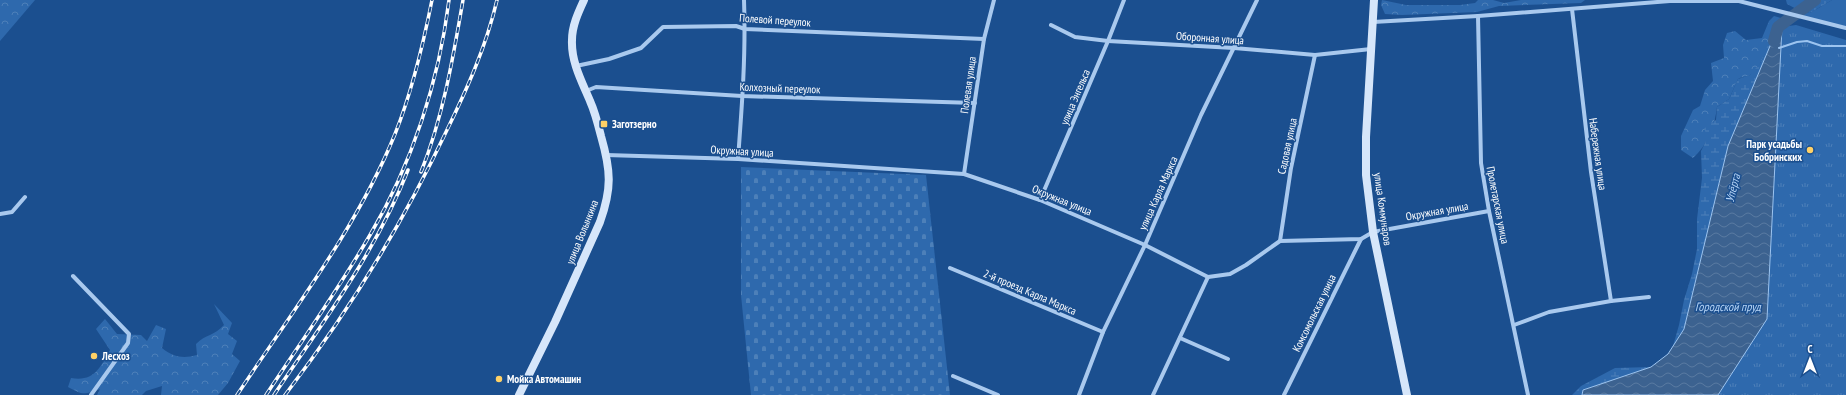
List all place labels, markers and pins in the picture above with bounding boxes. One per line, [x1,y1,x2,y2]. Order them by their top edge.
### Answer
place label: Заготзерно [612,117,657,131]
marker: Заготзерно [599,119,609,129]
place label: Парк усадьбы Бобринских [1746,137,1802,164]
marker: Парк усадьбы Бобринских [1805,145,1815,155]
place label: Лесхоз [101,349,130,363]
marker: Лесхоз [89,351,99,361]
place label: Мойка Автомашин [507,372,581,386]
marker: Мойка Автомашин [494,374,504,384]

